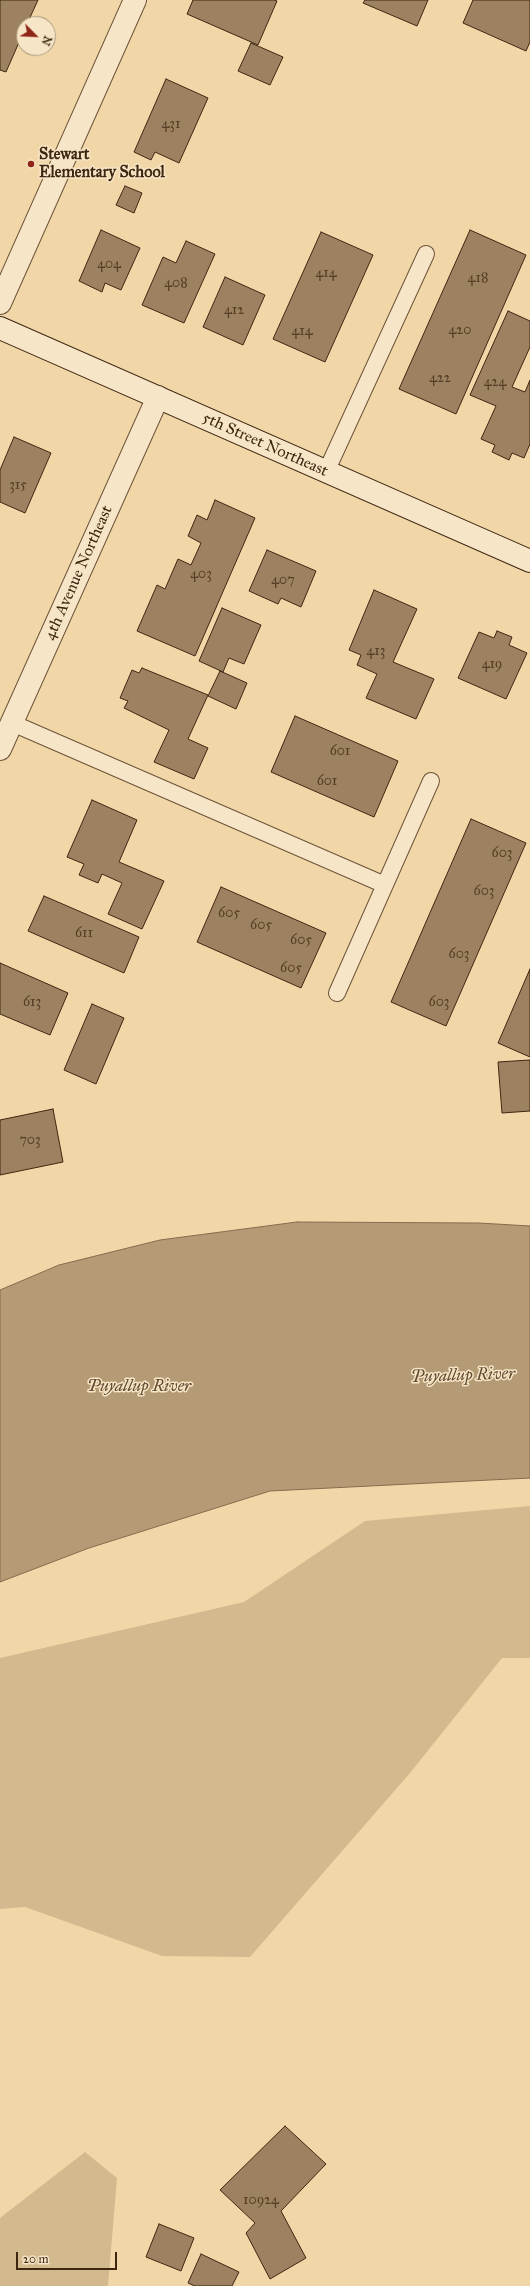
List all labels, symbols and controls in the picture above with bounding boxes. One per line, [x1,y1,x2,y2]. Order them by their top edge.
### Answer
north arrow [16,16,56,56]
text: N [39,34,54,48]
house number: 431 [162,117,180,133]
place label: Stewart Elementary School [39,145,165,183]
marker: Stewart Elementary School [26,159,36,169]
house number: 404 [97,257,121,273]
house number: 414 [315,266,337,282]
house number: 418 [468,271,488,287]
house number: 408 [164,276,188,292]
house number: 412 [224,303,244,319]
house number: 420 [449,323,471,339]
house number: 414 [291,324,313,340]
house number: 422 [429,371,451,387]
house number: 424 [484,375,506,391]
street label: 5th Street Northeast [199,409,331,481]
house number: 315 [9,478,27,494]
street label: 4th Avenue Northeast [41,503,117,643]
house number: 403 [190,567,212,583]
house number: 407 [271,573,295,589]
house number: 413 [367,644,385,660]
house number: 419 [482,657,502,673]
house number: 601 [330,744,350,760]
house number: 601 [317,774,337,790]
house number: 603 [492,846,512,862]
house number: 603 [474,884,494,900]
house number: 605 [218,906,240,922]
house number: 605 [250,918,272,934]
house number: 611 [75,926,93,942]
house number: 605 [290,933,312,949]
house number: 603 [449,947,469,963]
house number: 605 [280,961,302,977]
house number: 613 [23,995,41,1011]
house number: 603 [429,995,449,1011]
house number: 703 [19,1133,41,1149]
water label: Puyallup River [411,1364,515,1388]
water label: Puyallup River [87,1377,191,1397]
house number: 10924 [243,2193,279,2209]
scale bar [18,2244,119,2270]
text: 20 m [23,2252,49,2266]

